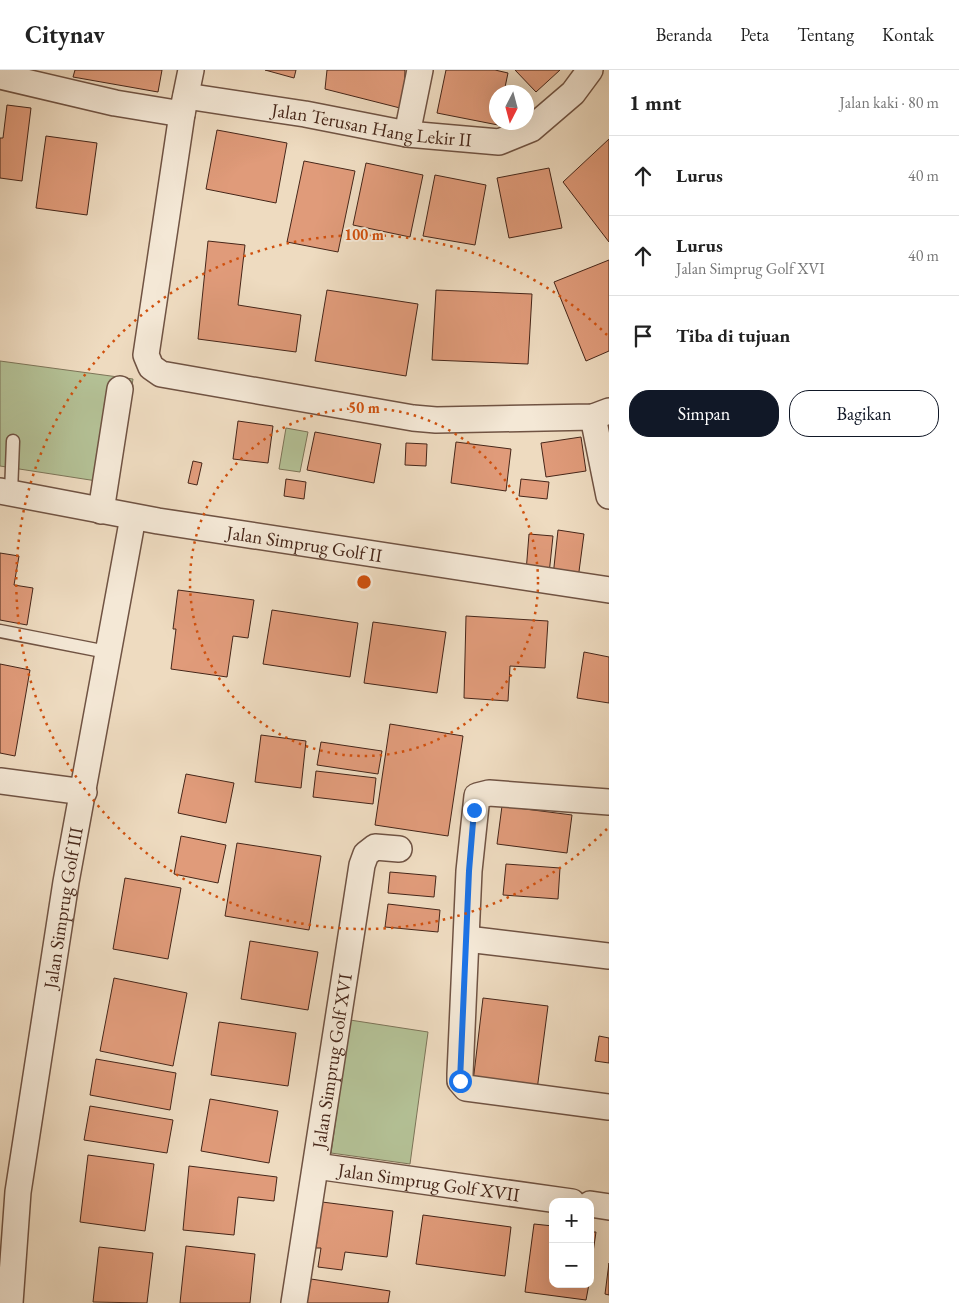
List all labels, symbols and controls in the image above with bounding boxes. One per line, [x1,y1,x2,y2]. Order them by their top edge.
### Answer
text: Citynav [25,19,105,50]
text: Beranda [656,23,712,46]
text: Peta [740,23,769,46]
text: Tentang [797,23,854,46]
text: Kontak [882,23,934,46]
north arrow [489,85,534,130]
text: 1 mnt [629,89,681,116]
text: Jalan kaki · 80 m [839,92,939,113]
street label: Jalan Terusan Hang Lekir II [268,97,473,153]
icon: ahead [629,162,657,190]
text: Lurus [676,163,723,188]
text: 40 m [908,165,939,186]
text: 100 m [344,225,384,244]
text: Lurus [676,233,723,258]
icon: ahead [629,242,657,270]
text: 40 m [908,245,939,266]
text: Jalan Simprug Golf XVI [676,258,825,279]
icon: arrive [629,322,657,350]
text: Tiba di tujuan [676,323,790,348]
button: Simpan [629,390,779,437]
button: Bagikan [789,390,939,437]
text: 50 m [348,398,380,417]
street label: Jalan Simprug Golf II [223,519,384,568]
centre of rings [355,573,373,591]
route end [463,799,486,822]
street label: Jalan Simprug Golf III [37,824,89,992]
street label: Jalan Simprug Golf XVI [306,971,358,1152]
route start [449,1070,472,1093]
street label: Jalan Simprug Golf XVII [334,1157,522,1208]
map controls [549,1198,594,1288]
button: + [549,1198,594,1243]
button: − [549,1243,594,1288]

